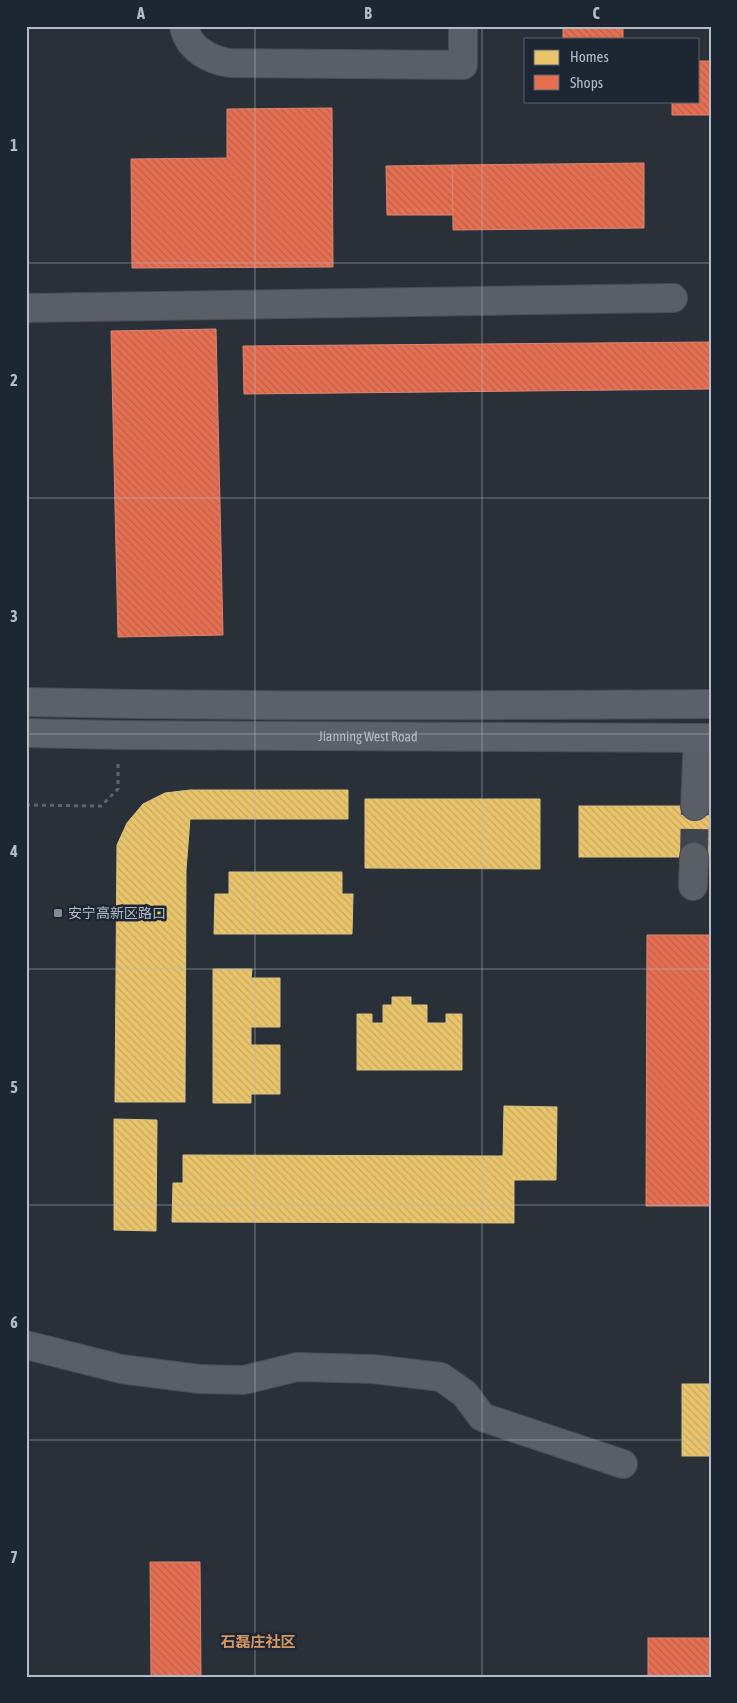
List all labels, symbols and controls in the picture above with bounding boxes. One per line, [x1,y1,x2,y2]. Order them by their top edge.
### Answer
text: A [136,4,145,22]
text: B [364,4,372,22]
text: C [592,4,600,22]
legend [524,38,700,102]
text: Homes [570,48,609,65]
text: Shops [570,74,603,91]
text: 1 [10,136,18,154]
text: 2 [10,371,18,389]
text: 3 [10,607,18,625]
street label: Jianning West Road [318,728,418,745]
text: 4 [9,842,18,860]
place label: 安宁高新区路口 [68,905,166,921]
marker: 安宁高新区路口 [52,907,64,919]
text: 5 [10,1078,18,1096]
text: 6 [10,1313,18,1331]
text: 7 [10,1548,18,1566]
district label: 石磊庄社区 [220,1633,296,1650]

